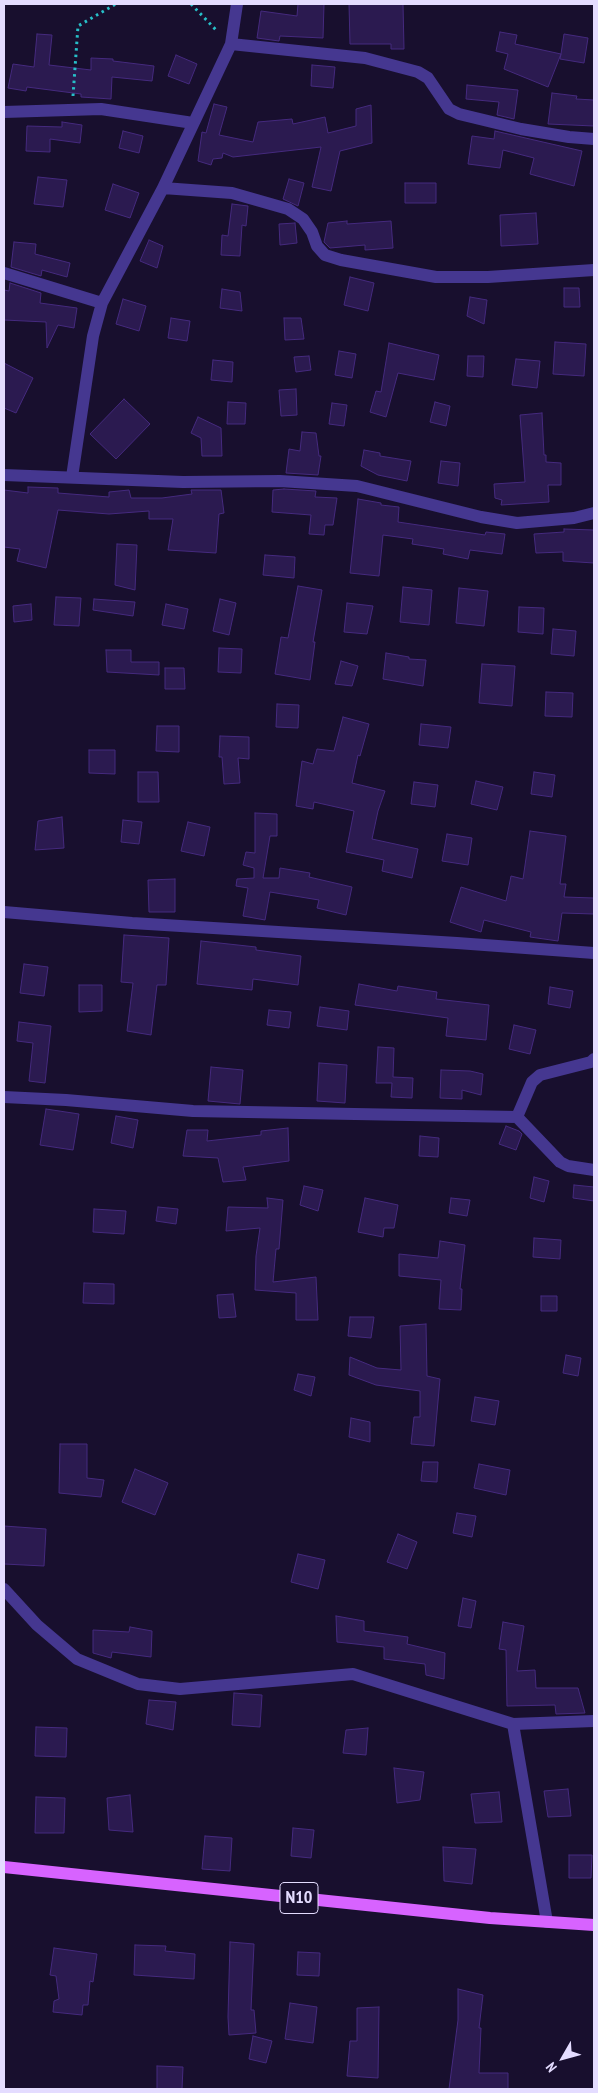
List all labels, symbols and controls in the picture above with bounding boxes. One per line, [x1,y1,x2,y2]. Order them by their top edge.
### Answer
road number: N10 [280,1882,318,1914]
north arrow [538,2033,588,2083]
text: N [542,2059,561,2076]

